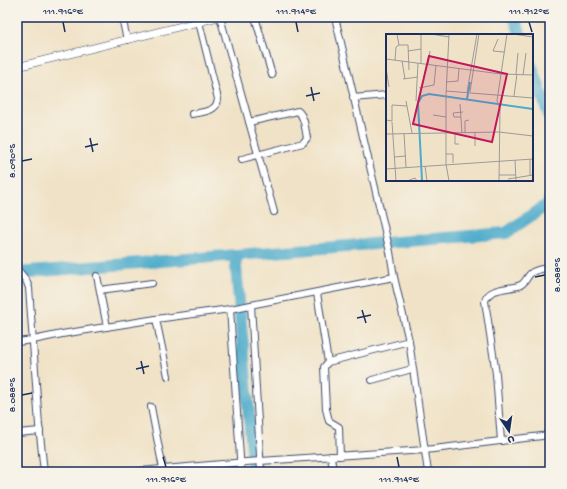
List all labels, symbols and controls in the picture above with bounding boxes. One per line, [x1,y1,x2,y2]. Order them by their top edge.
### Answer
text: 111.916°E [42,6,84,18]
text: 111.914°E [275,6,317,18]
text: 111.912°E [508,6,550,18]
inset map [386,34,533,181]
text: 8.090°S [7,144,19,178]
text: 8.088°S [552,257,564,292]
text: 8.088°S [7,377,19,412]
north arrow [489,411,529,451]
text: U [506,432,515,446]
text: 111.916°E [145,474,187,486]
text: 111.914°E [378,474,420,486]

